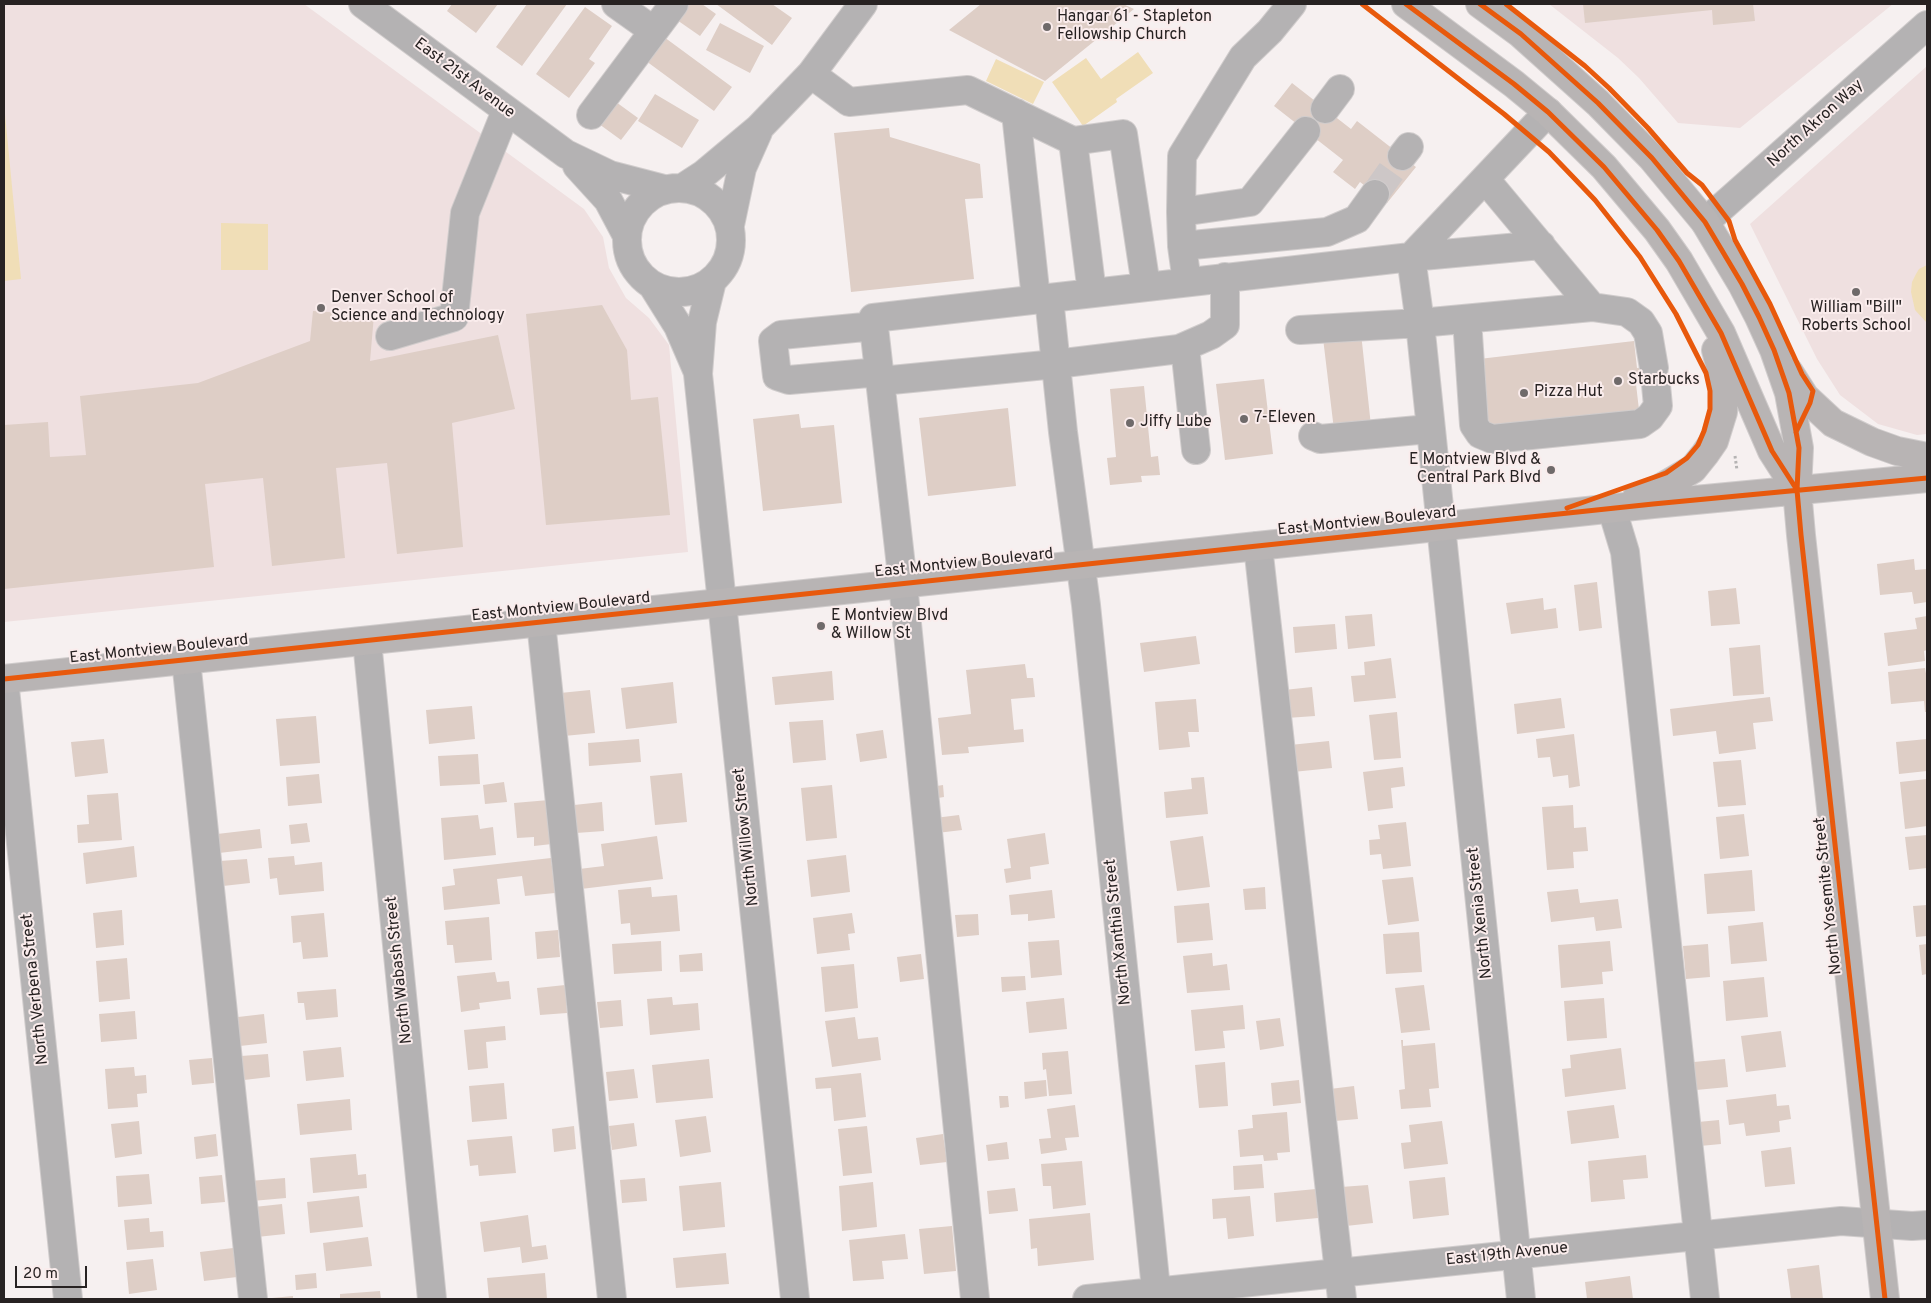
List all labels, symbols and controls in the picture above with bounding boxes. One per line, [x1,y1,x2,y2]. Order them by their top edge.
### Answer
place label: Hangar 61 - Stapleton Fellowship Church [1057,8,1212,46]
marker: Hangar 61 - Stapleton Fellowship Church [1041,21,1053,33]
street label: East 21st Avenue [410,35,518,123]
street label: North Akron Way [1764,76,1868,172]
marker: William "Bill" Roberts School [1850,286,1862,298]
place label: Denver School of Science and Technology [331,289,505,327]
place label: William "Bill" Roberts School [1801,299,1911,337]
marker: Denver School of Science and Technology [315,302,327,314]
place label: Starbucks [1628,371,1700,391]
marker: Starbucks [1612,375,1624,387]
place label: Pizza Hut [1534,383,1603,403]
marker: Pizza Hut [1518,387,1530,399]
place label: 7-Eleven [1254,409,1316,429]
place label: Jiffy Lube [1140,413,1212,433]
marker: 7-Eleven [1238,413,1250,425]
marker: Jiffy Lube [1124,417,1136,429]
place label: E Montview Blvd & Central Park Blvd [1409,451,1541,489]
marker: E Montview Blvd & Central Park Blvd [1545,464,1557,476]
street label: East Montview Boulevard [1277,503,1457,541]
street label: East Montview Boulevard [874,545,1054,583]
street label: East Montview Boulevard [471,589,651,627]
place label: E Montview Blvd & Willow St [831,607,948,645]
marker: E Montview Blvd & Willow St [815,620,827,632]
street label: East Montview Boulevard [69,631,249,669]
street label: North Willow Street [730,767,764,907]
street label: North Yosemite Street [1811,816,1847,976]
street label: North Xenia Street [1465,846,1497,980]
street label: North Xanthia Street [1102,858,1136,1006]
street label: North Wabash Street [383,895,417,1045]
street label: North Verbena Street [18,912,54,1066]
street label: East 19th Avenue [1445,1239,1569,1271]
scale bar [18,1256,90,1288]
text: 20 m [23,1265,58,1284]

